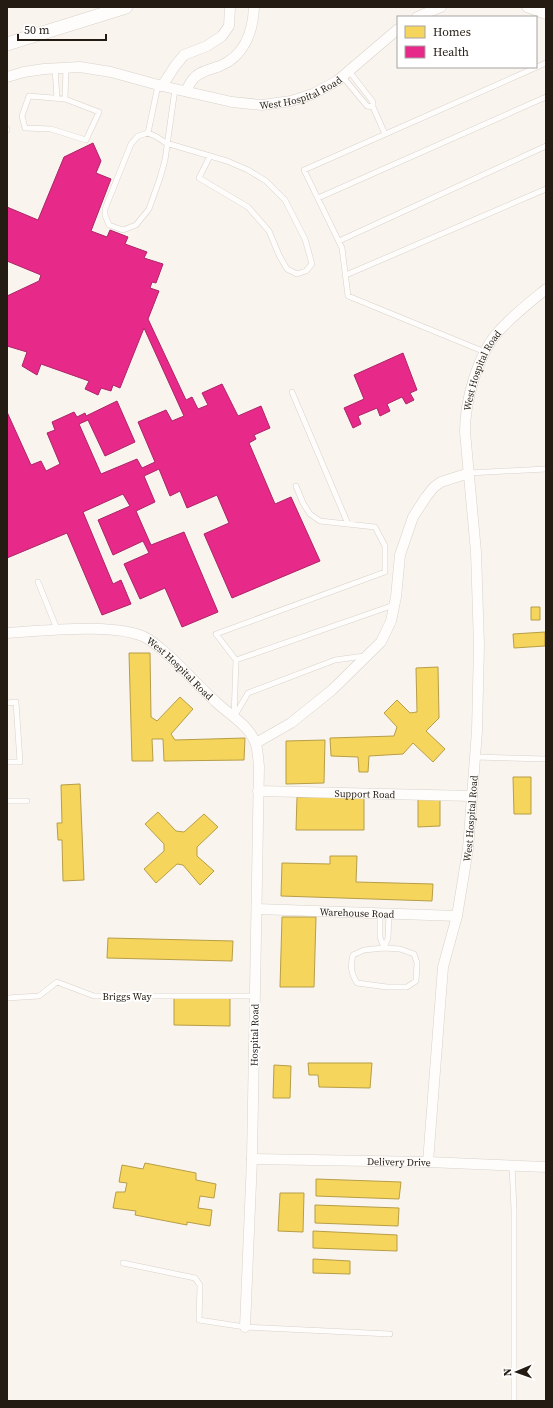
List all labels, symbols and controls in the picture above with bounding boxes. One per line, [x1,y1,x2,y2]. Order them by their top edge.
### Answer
scale bar [18,16,106,42]
legend [397,16,537,68]
text: 50 m [24,22,50,38]
text: Homes [433,24,471,40]
text: Health [433,44,469,60]
street label: West Hospital Road [259,73,345,112]
street label: West Hospital Road [461,327,504,412]
street label: West Hospital Road [144,634,216,703]
street label: West Hospital Road [460,774,481,863]
street label: Support Road [335,787,396,801]
street label: Warehouse Road [319,905,395,921]
street label: Briggs Way [102,990,152,1003]
street label: Hospital Road [247,1003,262,1066]
street label: Delivery Drive [367,1155,431,1169]
north arrow [497,1352,537,1392]
text: N [500,1368,515,1377]

